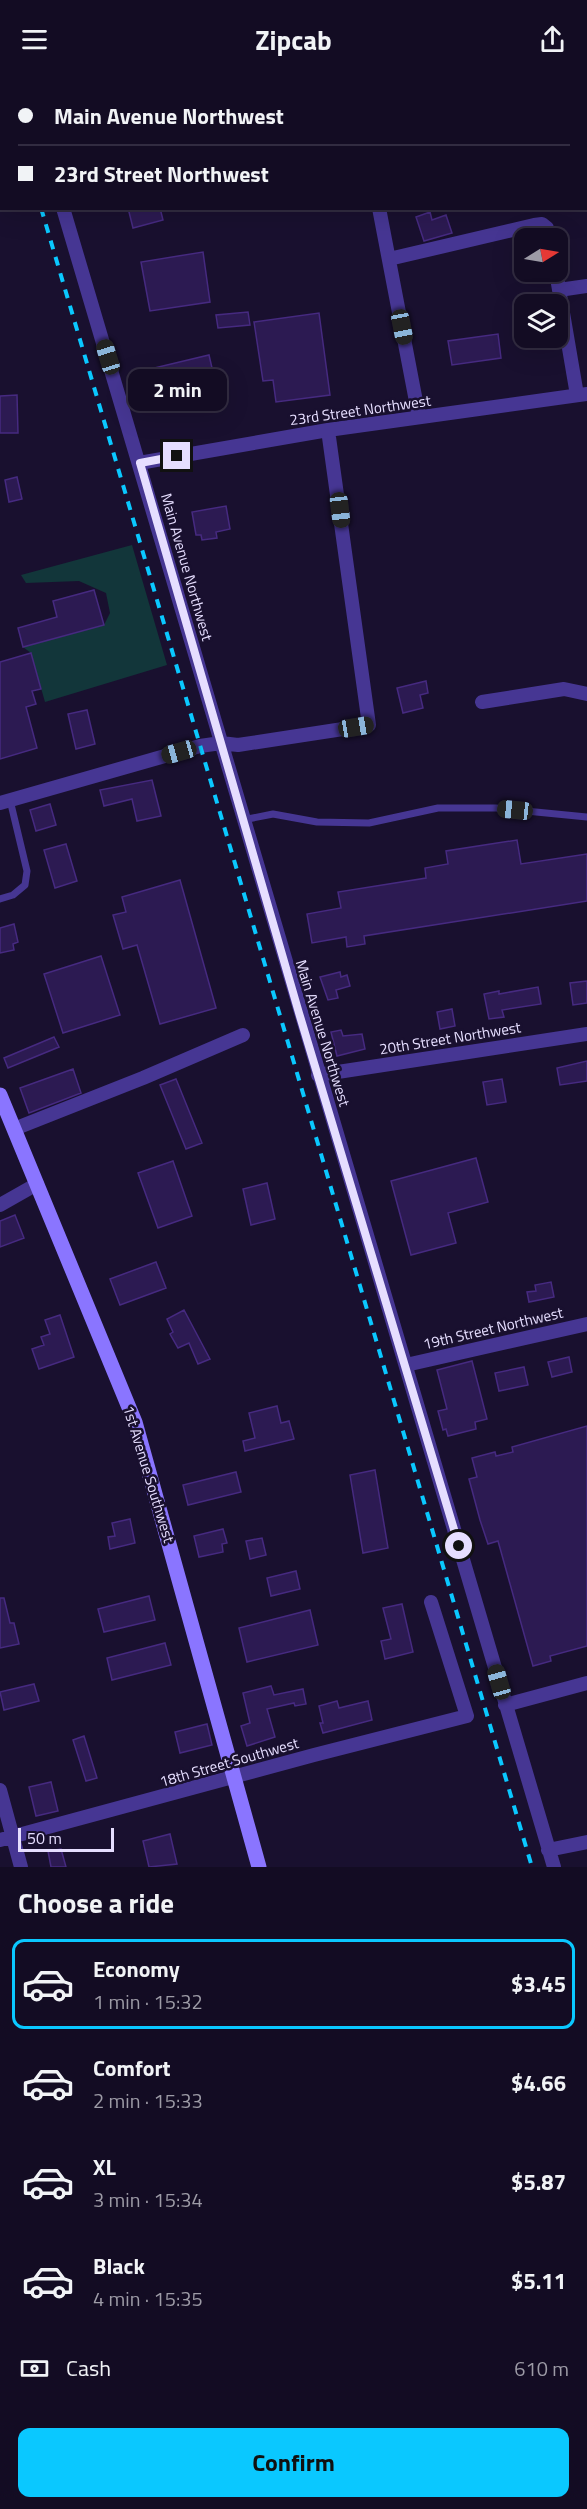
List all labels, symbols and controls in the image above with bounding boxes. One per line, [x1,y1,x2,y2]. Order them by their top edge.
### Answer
text: Zipcab [255,19,332,60]
icon: menu [18,23,51,56]
icon: share [536,23,569,56]
text: Main Avenue Northwest [54,99,284,133]
text: 23rd Street Northwest [54,157,269,191]
north arrow [514,228,568,282]
map controls [514,228,568,348]
button: layers [514,294,568,348]
car [390,308,414,346]
car [94,337,122,377]
callout: 2 min [128,369,226,411]
text: 2 min [153,374,202,405]
street label: 23rd Street Northwest [288,389,433,431]
route end [163,442,190,469]
street label: Main Avenue Northwest [155,490,219,644]
car [329,491,351,529]
car [337,715,375,739]
car [159,738,199,766]
car [496,799,534,821]
street label: Main Avenue Northwest [290,957,357,1110]
street label: 20th Street Northwest [378,1015,523,1061]
street label: 19th Street Northwest [421,1301,566,1355]
street label: 1st Avenue Southwest [117,1402,181,1546]
route start [445,1532,472,1559]
car [485,1662,513,1702]
street label: 18th Street Southwest [157,1731,302,1793]
scale bar [18,1825,114,1852]
text: 50 m [27,1826,62,1850]
text: Choose a ride [18,1882,174,1923]
text: Economy [93,1952,180,1986]
icon: car [21,1957,75,2011]
text: $3.45 [511,1967,566,2001]
text: 1 min · 15:32 [93,1986,203,2017]
text: Comfort [93,2051,171,2085]
icon: car [21,2056,75,2110]
text: $4.66 [511,2066,566,2100]
text: 2 min · 15:33 [93,2085,203,2116]
text: XL [93,2150,116,2184]
icon: car [21,2155,75,2209]
text: $5.87 [511,2165,566,2199]
text: 3 min · 15:34 [93,2184,203,2215]
text: Black [93,2249,145,2283]
icon: car [21,2254,75,2308]
text: $5.11 [511,2264,566,2298]
text: 4 min · 15:35 [93,2283,203,2314]
text: Cash [66,2351,111,2385]
icon: cash [18,2352,51,2385]
text: 610 m [514,2353,569,2384]
button: Confirm [18,2428,569,2497]

